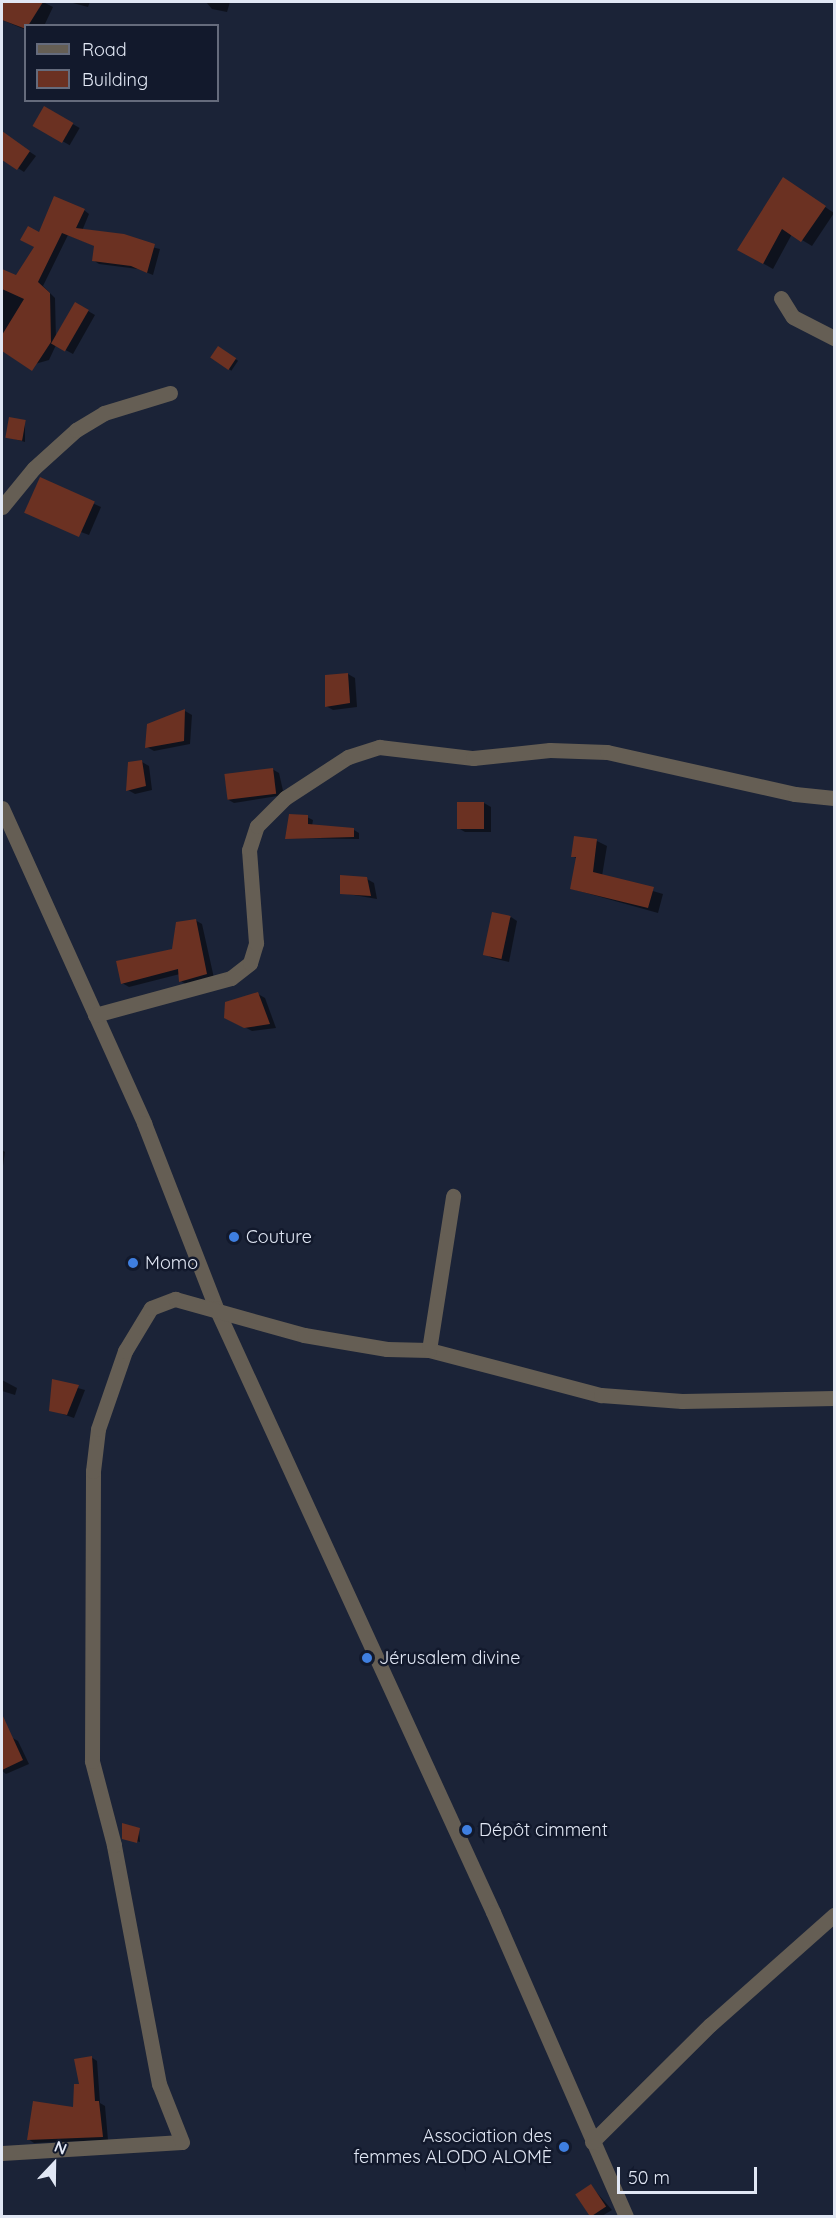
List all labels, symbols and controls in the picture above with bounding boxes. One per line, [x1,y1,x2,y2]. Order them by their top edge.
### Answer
legend [24,24,219,102]
text: Road [82,38,127,61]
text: Building [82,68,148,91]
place label: Couture [246,1226,312,1248]
marker: Couture [227,1230,241,1244]
place label: Momo [145,1252,198,1274]
marker: Momo [126,1256,140,1270]
place label: Jérusalem divine [379,1647,520,1669]
marker: Jérusalem divine [360,1651,374,1665]
place label: Dépôt cimment [479,1819,608,1841]
marker: Dépôt cimment [460,1823,474,1837]
place label: Association des femmes ALODO ALOMÈ [353,2126,552,2168]
north arrow [24,2134,84,2194]
text: N [52,2136,70,2159]
marker: Association des femmes ALODO ALOMÈ [557,2140,571,2154]
scale bar [620,2155,760,2193]
text: 50 m [628,2166,670,2189]

